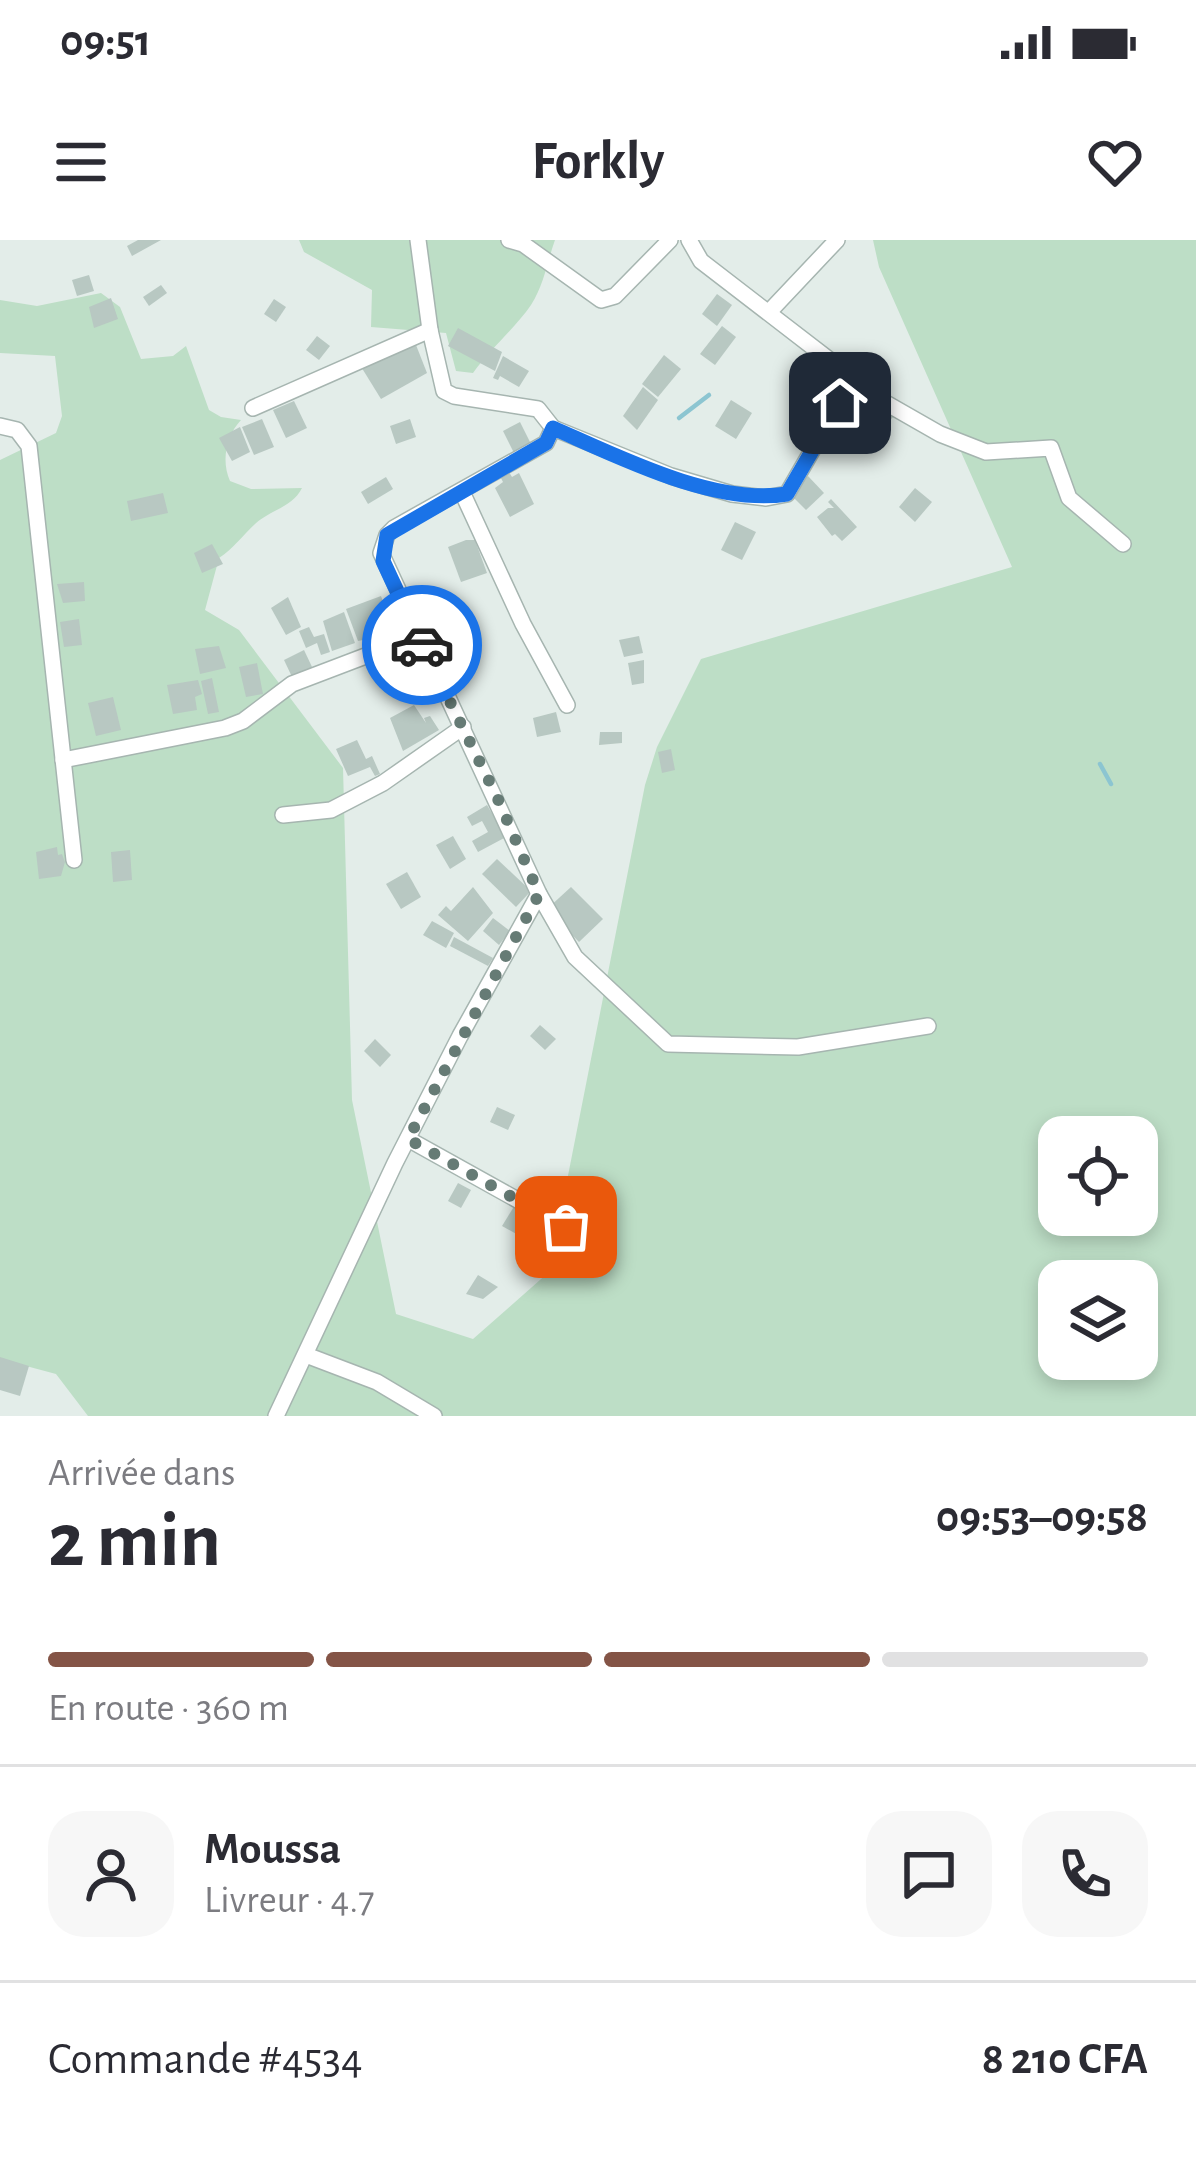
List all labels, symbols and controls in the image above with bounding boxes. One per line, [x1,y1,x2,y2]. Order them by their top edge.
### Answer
text: 09:51 [60,19,151,64]
icon: menu [48,129,114,195]
icon: heart [1082,129,1148,195]
text: Forkly [532,135,664,189]
pin [789,352,891,454]
icon: home [807,370,873,436]
courier [362,585,482,705]
icon: car [389,612,455,678]
map controls [1038,1116,1158,1380]
button: locate [1038,1116,1158,1236]
pin [515,1176,617,1278]
icon: bag [533,1194,599,1260]
button: layers [1038,1260,1158,1380]
text: Arrivée dans [48,1454,235,1493]
text: 09:53–09:58 [936,1495,1148,1540]
text: 2 min [48,1503,221,1581]
text: En route · 360 m [48,1689,289,1728]
button: person [48,1811,174,1937]
button: chat [866,1811,992,1937]
button: phone [1022,1811,1148,1937]
text: Moussa [204,1827,341,1872]
text: Livreur · 4.7 [204,1881,375,1920]
text: Commande #4534 [48,2037,363,2082]
text: 8 210 CFA [982,2037,1148,2082]

